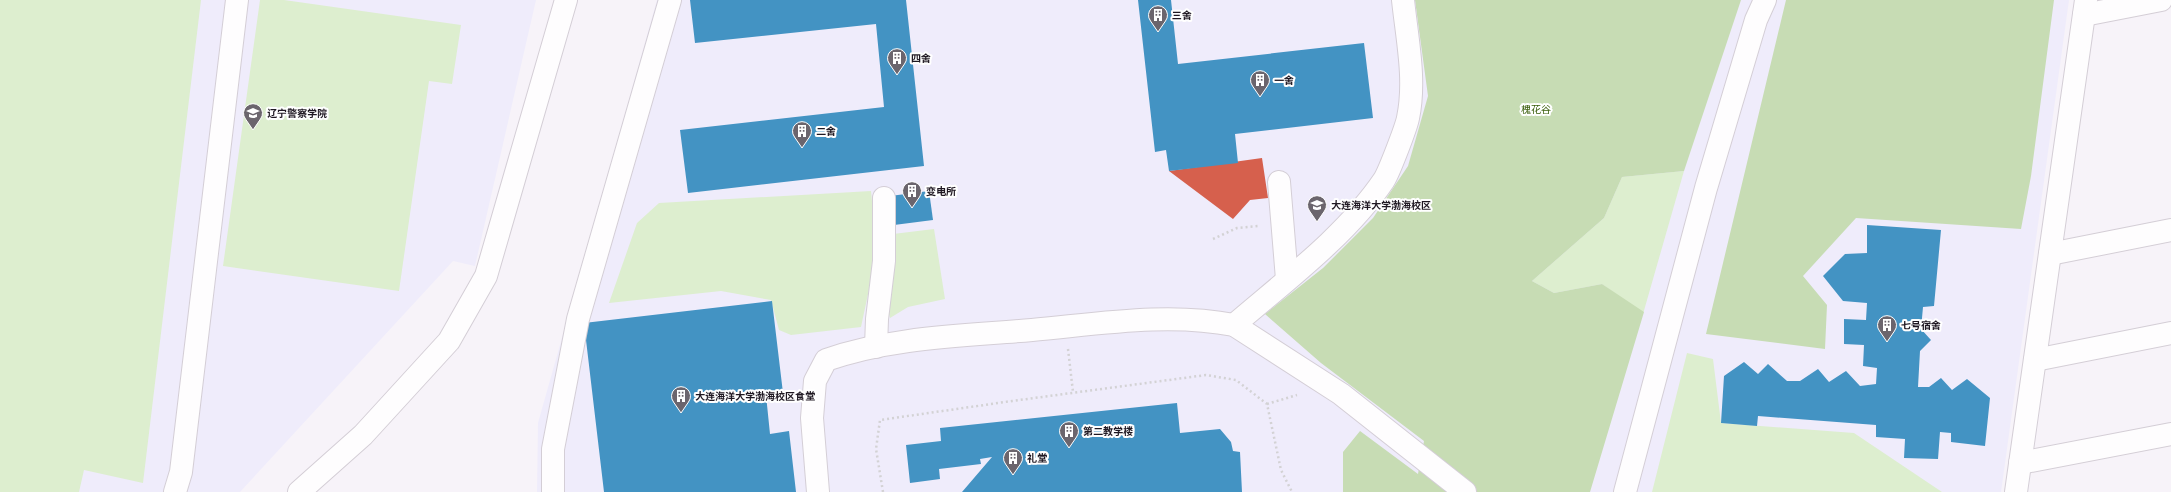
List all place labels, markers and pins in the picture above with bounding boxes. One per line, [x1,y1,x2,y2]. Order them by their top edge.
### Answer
building icon: 三舍 [1147,4,1169,32]
place label: 三舍 [1172,10,1192,22]
building icon: 四舍 [886,47,908,75]
place label: 四舍 [911,53,931,65]
building icon: 一舍 [1249,69,1271,97]
place label: 一舍 [1274,75,1294,87]
school or university icon: 辽宁警察学院 [242,102,264,130]
place label: 辽宁警察学院 [267,108,327,120]
building icon: 二舍 [791,120,813,148]
place label: 二舍 [816,126,836,138]
building icon: 变电所 [901,180,923,208]
place label: 变电所 [926,186,956,198]
school or university icon: 大连海洋大学渤海校区 [1306,194,1328,222]
place label: 大连海洋大学渤海校区 [1331,199,1431,212]
building icon: 七号宿舍 [1876,314,1898,342]
place label: 七号宿舍 [1901,320,1941,332]
building icon: 大连海洋大学渤海校区食堂 [670,385,692,413]
place label: 大连海洋大学渤海校区食堂 [695,390,815,403]
building icon: 第二教学楼 [1058,420,1080,448]
place label: 第二教学楼 [1083,426,1133,438]
building icon: 礼堂 [1002,447,1024,475]
place label: 礼堂 [1027,452,1047,465]

